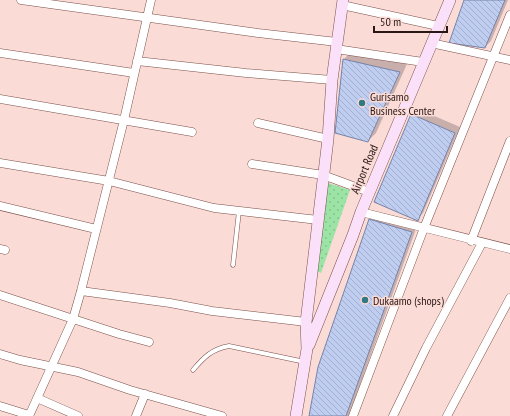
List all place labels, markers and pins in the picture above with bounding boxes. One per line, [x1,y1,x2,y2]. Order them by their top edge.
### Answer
place label: Gurisamo Business Center [370,89,436,118]
marker: Gurisamo Business Center [357,98,367,108]
place label: Dukaamo (shops) [373,293,444,308]
marker: Dukaamo (shops) [360,295,370,305]

